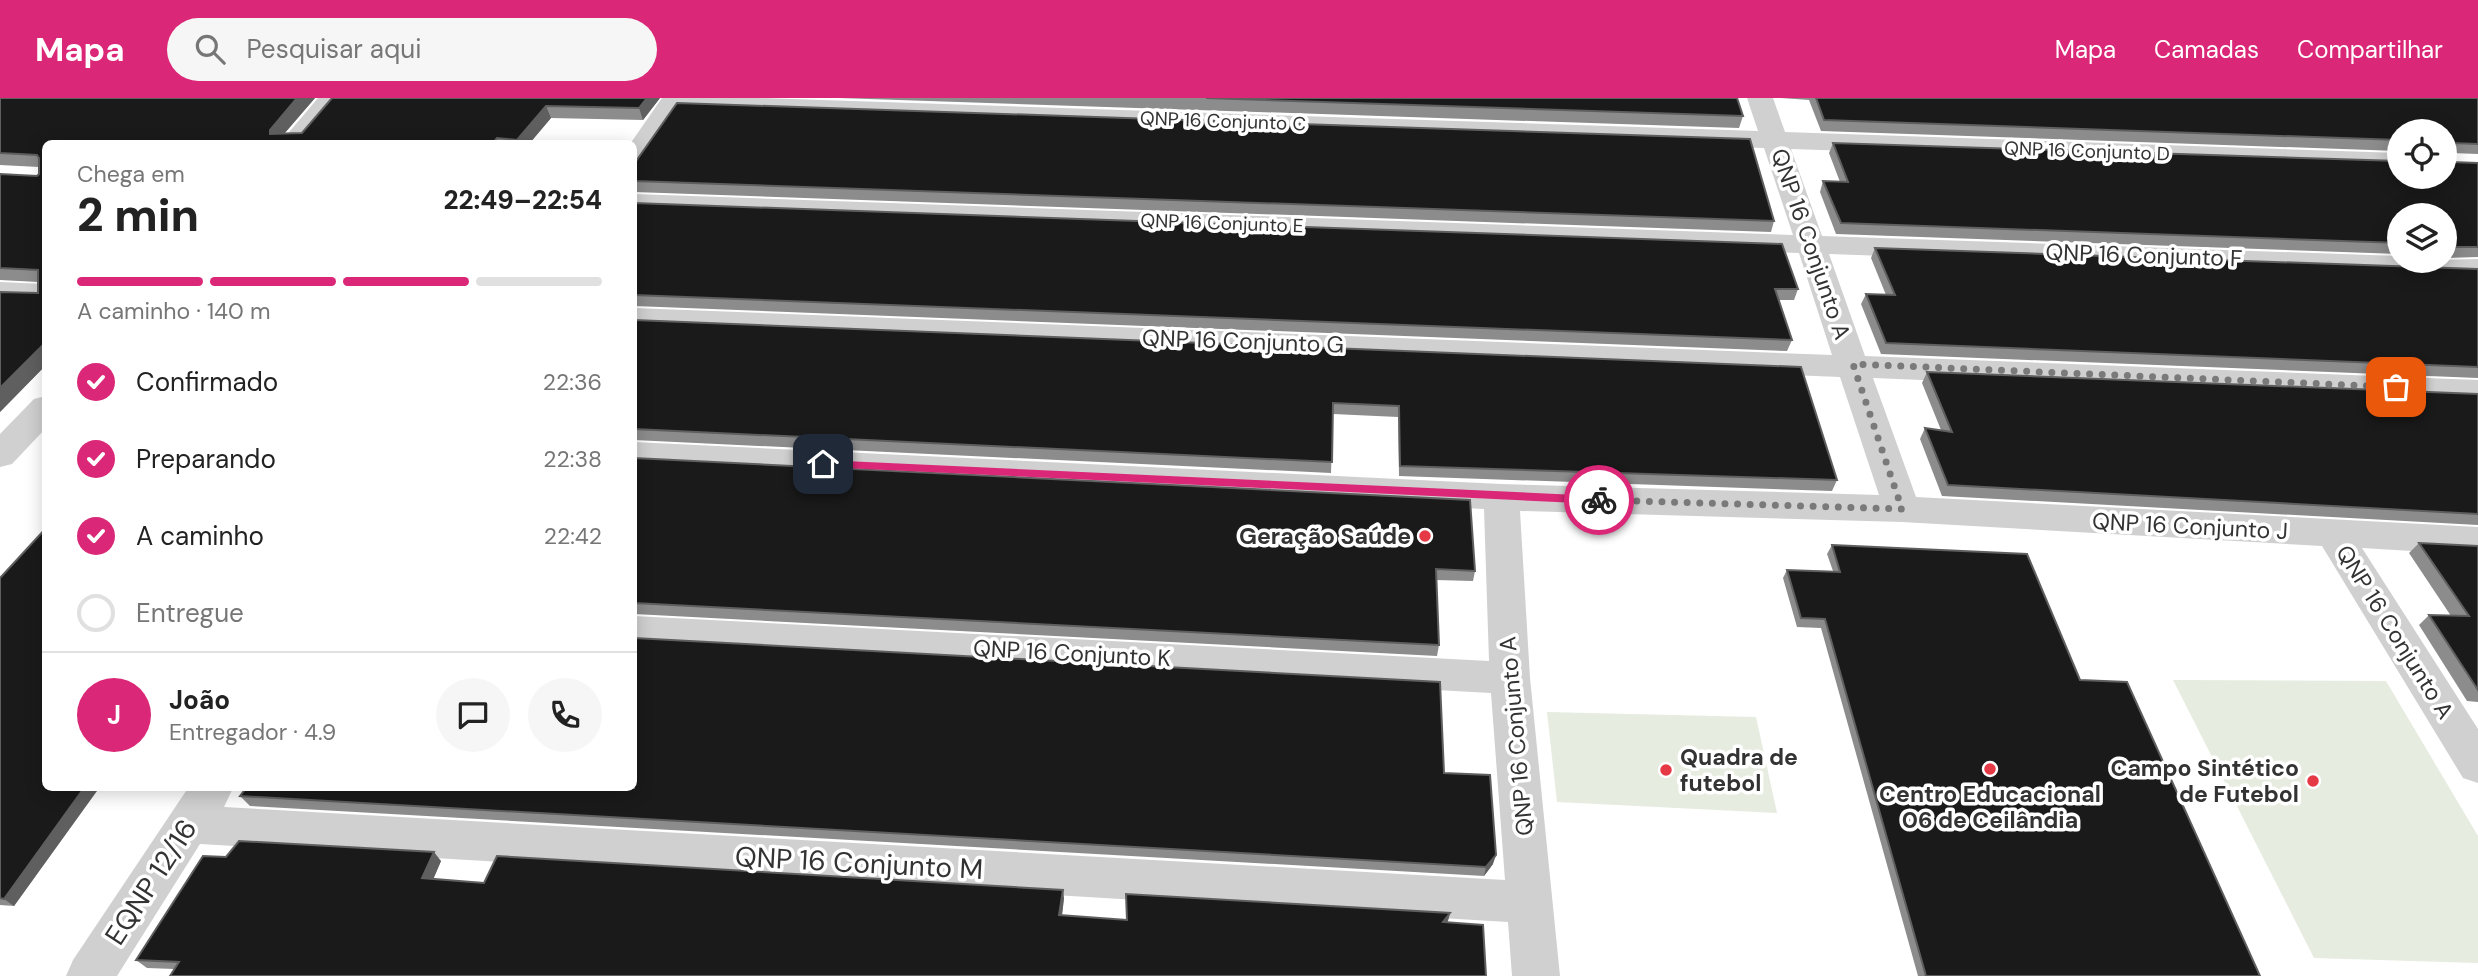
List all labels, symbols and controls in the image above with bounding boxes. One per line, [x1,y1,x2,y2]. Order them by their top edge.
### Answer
search box [167,18,657,81]
text: Mapa [35,28,125,71]
icon: search [191,30,229,68]
text: Pesquisar aqui [247,32,421,66]
text: Mapa [2055,34,2116,65]
text: Camadas [2154,34,2259,65]
text: Compartilhar [2297,34,2443,65]
street label: QNP 16 Conjunto C [1140,106,1306,136]
map controls [2387,119,2457,273]
button: locate [2387,119,2457,189]
street label: QNP 16 Conjunto D [2004,136,2170,166]
street label: QNP 16 Conjunto A [1764,145,1858,343]
text: Chega em [77,159,185,189]
text: 22:49–22:54 [443,183,602,217]
text: 2 min [77,185,199,245]
button: layers [2387,203,2457,273]
street label: QNP 16 Conjunto E [1140,208,1304,238]
street label: QNP 16 Conjunto F [2045,237,2243,273]
text: A caminho · 140 m [77,296,270,326]
street label: QNP 16 Conjunto G [1141,322,1345,360]
pin [2366,357,2426,417]
icon: check [77,363,115,401]
text: Confirmado [136,365,278,399]
text: 22:36 [543,367,602,397]
icon: bag [2377,368,2415,406]
pin [793,434,853,494]
icon: check [77,440,115,478]
text: Preparando [136,442,276,476]
text: 22:38 [543,444,602,474]
icon: home [804,445,842,483]
courier [1564,465,1634,535]
icon: bike [1580,481,1618,519]
street label: QNP 16 Conjunto J [2091,506,2289,546]
icon: check [77,517,115,555]
text: A caminho [136,519,264,553]
text: 22:42 [544,521,602,551]
place label: Geração Saúde [1239,521,1411,551]
marker: Geração Saúde [1417,528,1433,544]
street label: QNP 16 Conjunto A [2329,539,2461,725]
text: Entregue [136,596,244,630]
street label: QNP 16 Conjunto K [972,633,1172,673]
street label: QNP 16 Conjunto A [1492,635,1540,837]
button: chat [436,678,510,752]
button: phone [528,678,602,752]
text: João [169,683,230,717]
text: J [107,698,121,732]
text: Entregador · 4.9 [169,717,336,747]
place label: Quadra de futebol [1680,742,1798,798]
place label: Campo Sintético de Futebol [2110,753,2299,809]
marker: Centro Educacional 06 de Ceilândia [1982,761,1998,777]
marker: Quadra de futebol [1658,762,1674,778]
marker: Campo Sintético de Futebol [2305,773,2321,789]
place label: Centro Educacional 06 de Ceilândia [1879,779,2101,835]
street label: EQNP 12/16 [97,812,205,952]
street label: QNP 16 Conjunto M [734,838,984,888]

